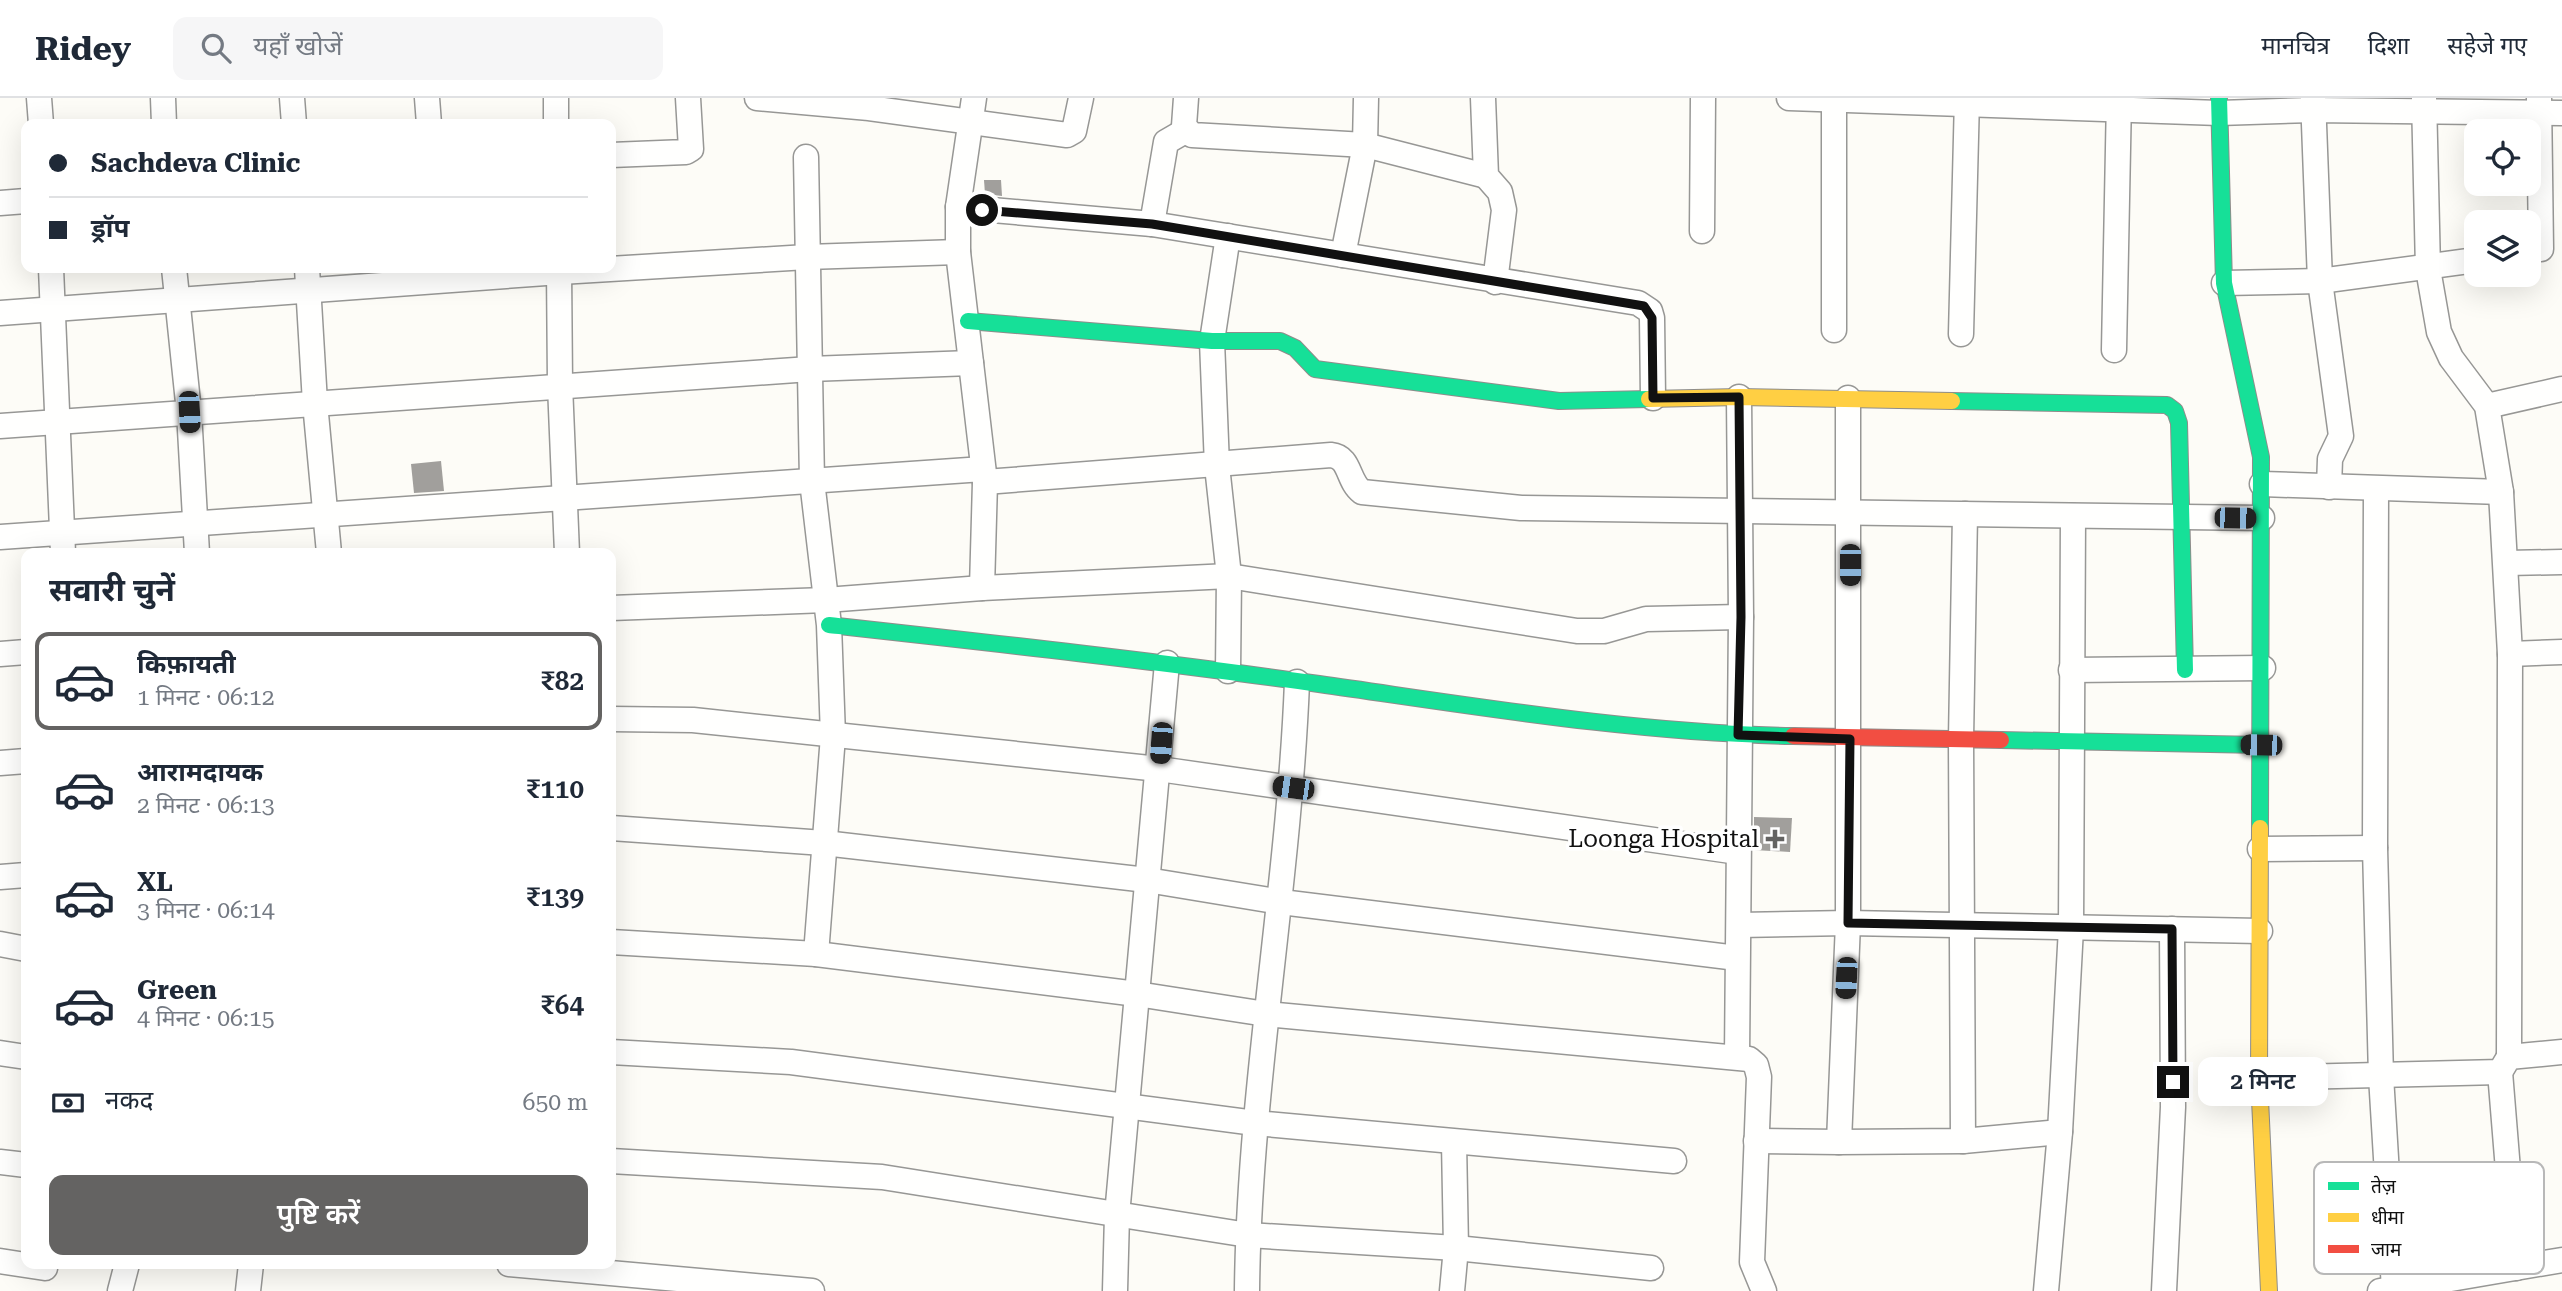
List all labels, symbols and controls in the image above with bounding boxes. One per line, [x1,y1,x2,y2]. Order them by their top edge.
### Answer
search box [173,17,663,80]
text: Ridey [35,29,131,68]
icon: search [197,29,235,67]
text: यहाँ खोजें [253,31,343,61]
text: मानचित्र [2261,32,2330,60]
text: दिशा [2368,32,2409,60]
text: सहेजे गए [2447,32,2527,60]
map controls [2464,119,2541,287]
button: locate [2464,119,2541,196]
text: Sachdeva Clinic [91,148,301,178]
route start [966,194,998,226]
button: layers [2464,210,2541,287]
text: ड्रॉप [91,213,129,243]
car [178,390,201,434]
car [2214,507,2257,529]
car [1840,544,1861,586]
text: सवारी चुनें [49,571,175,609]
text: किफ़ायती [137,649,236,679]
icon: car [53,650,116,713]
text: ₹82 [540,666,584,696]
text: 1 मिनट · 06:12 [137,684,275,711]
car [1150,721,1173,765]
car [2240,734,2283,756]
text: आरामदायक [137,757,263,787]
icon: car [53,758,116,821]
text: ₹110 [526,774,584,804]
car [1271,775,1316,801]
text: 2 मिनट · 06:13 [137,792,275,819]
place label: Loonga Hospital [1568,825,1759,853]
marker: Loonga Hospital [1765,829,1785,849]
icon: car [53,866,116,929]
text: XL [137,867,173,897]
text: ₹139 [526,882,584,912]
text: 3 मिनट · 06:14 [137,897,275,924]
car [1835,956,1858,1000]
icon: car [53,974,116,1037]
text: Green [137,975,217,1005]
text: ₹64 [540,990,584,1020]
text: 4 मिनट · 06:15 [137,1005,275,1032]
callout: 2 मिनट [2198,1058,2327,1107]
route end [2157,1066,2189,1098]
text: 2 मिनट [2230,1068,2296,1095]
icon: cash [49,1084,87,1122]
text: नकद [105,1085,153,1115]
text: 650 m [523,1089,588,1116]
legend [2314,1162,2544,1274]
button: पुष्टि करें [49,1175,588,1255]
text: तेज़ [2371,1175,2397,1198]
text: धीमा [2371,1206,2405,1229]
text: जाम [2371,1238,2402,1261]

